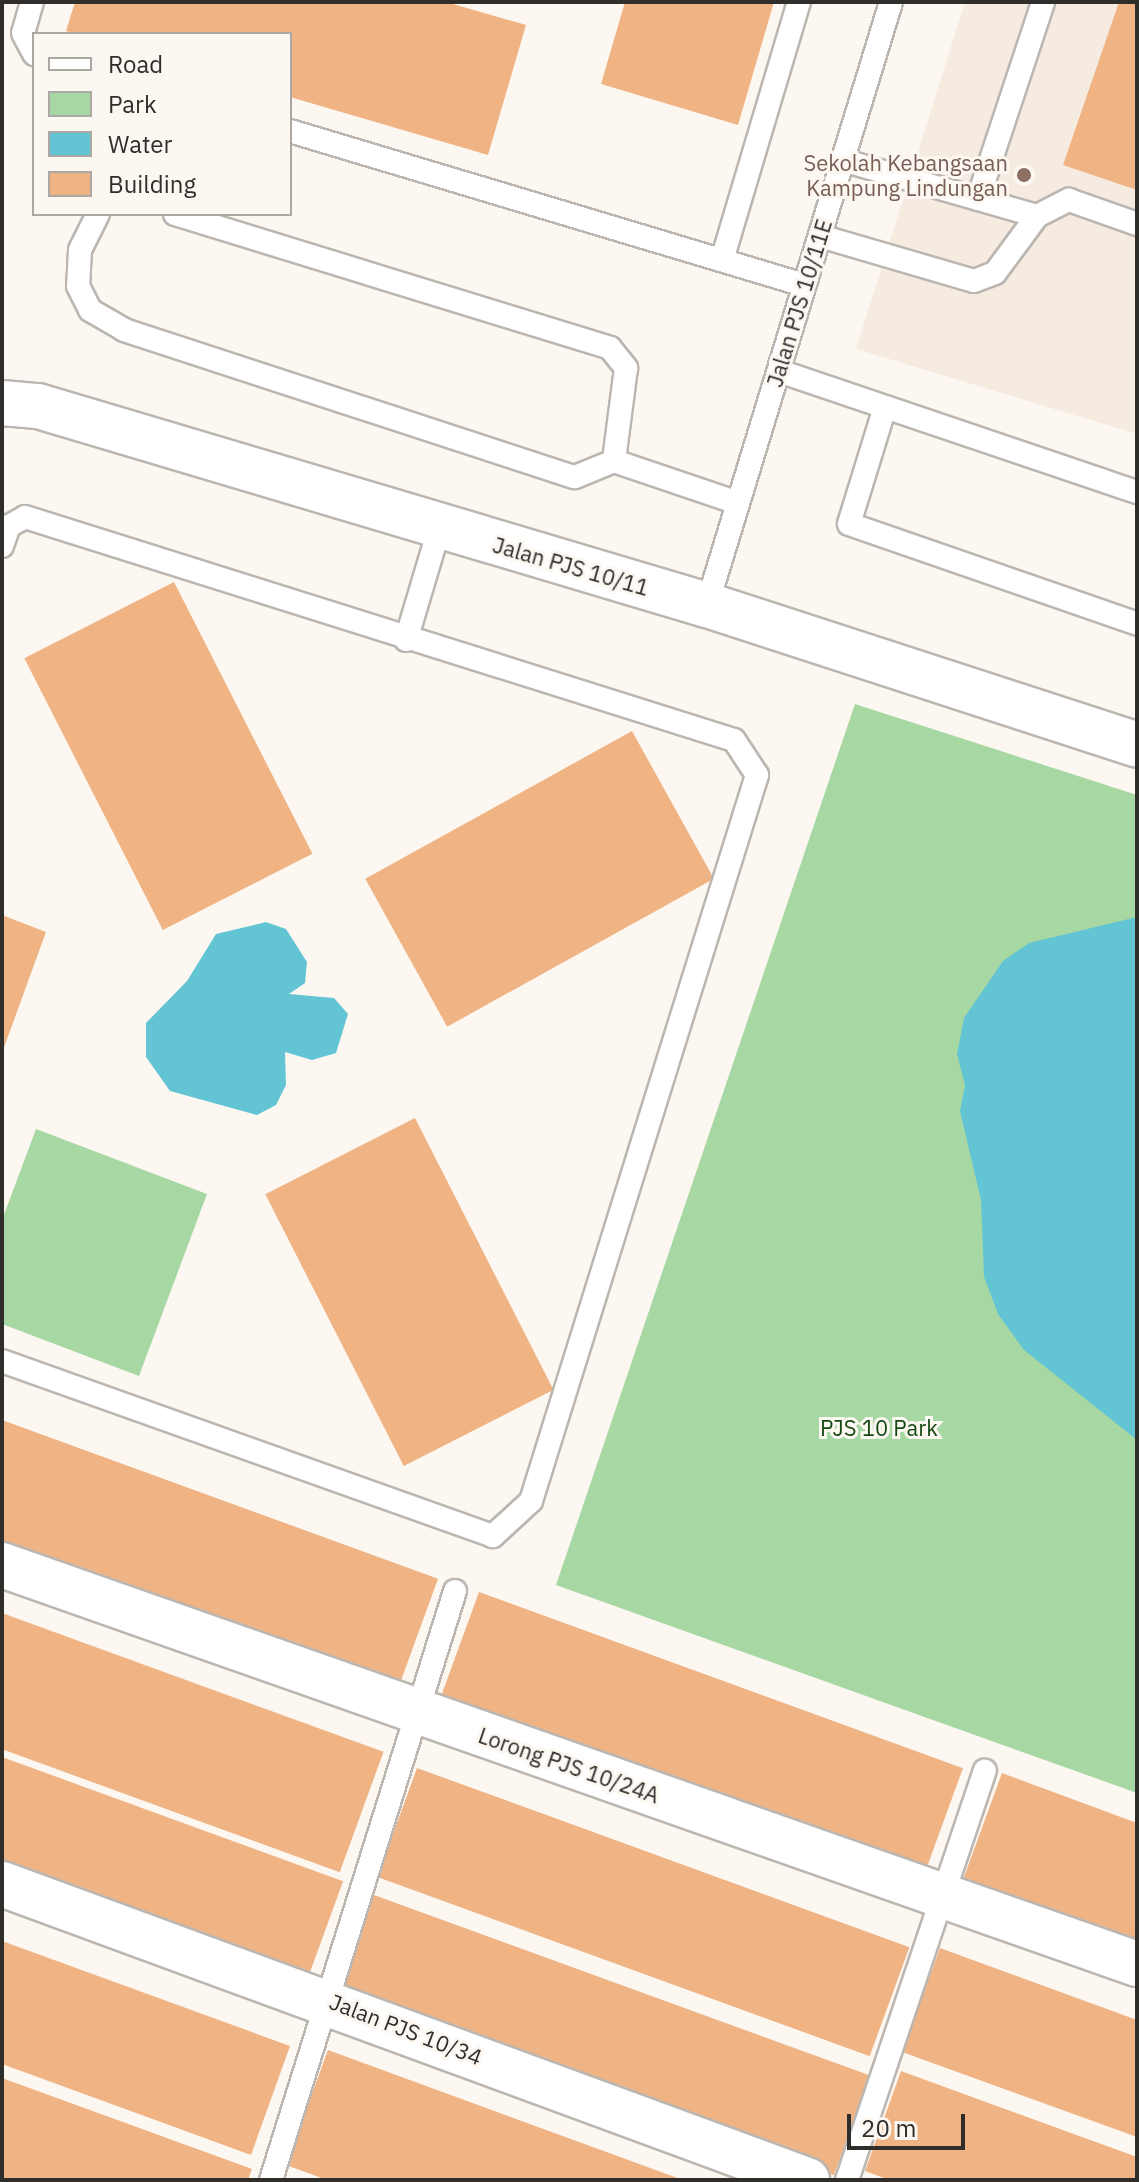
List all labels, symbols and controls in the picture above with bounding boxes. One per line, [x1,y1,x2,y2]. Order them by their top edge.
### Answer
legend [32,32,292,216]
text: Road [108,48,163,80]
text: Park [108,88,157,120]
text: Water [108,128,172,160]
place label: Sekolah Kebangsaan Kampung Lindungan [803,149,1008,200]
marker: Sekolah Kebangsaan Kampung Lindungan [1015,166,1033,184]
text: Building [108,168,196,200]
street label: Jalan PJS 10/11E [761,216,837,390]
street label: Jalan PJS 10/11 [490,531,652,601]
park label: PJS 10 Park [820,1415,938,1441]
street label: Lorong PJS 10/24A [475,1722,663,1808]
street label: Jalan PJS 10/34 [326,1988,486,2070]
scale bar [851,2098,969,2148]
text: 20 m [861,2112,916,2144]

